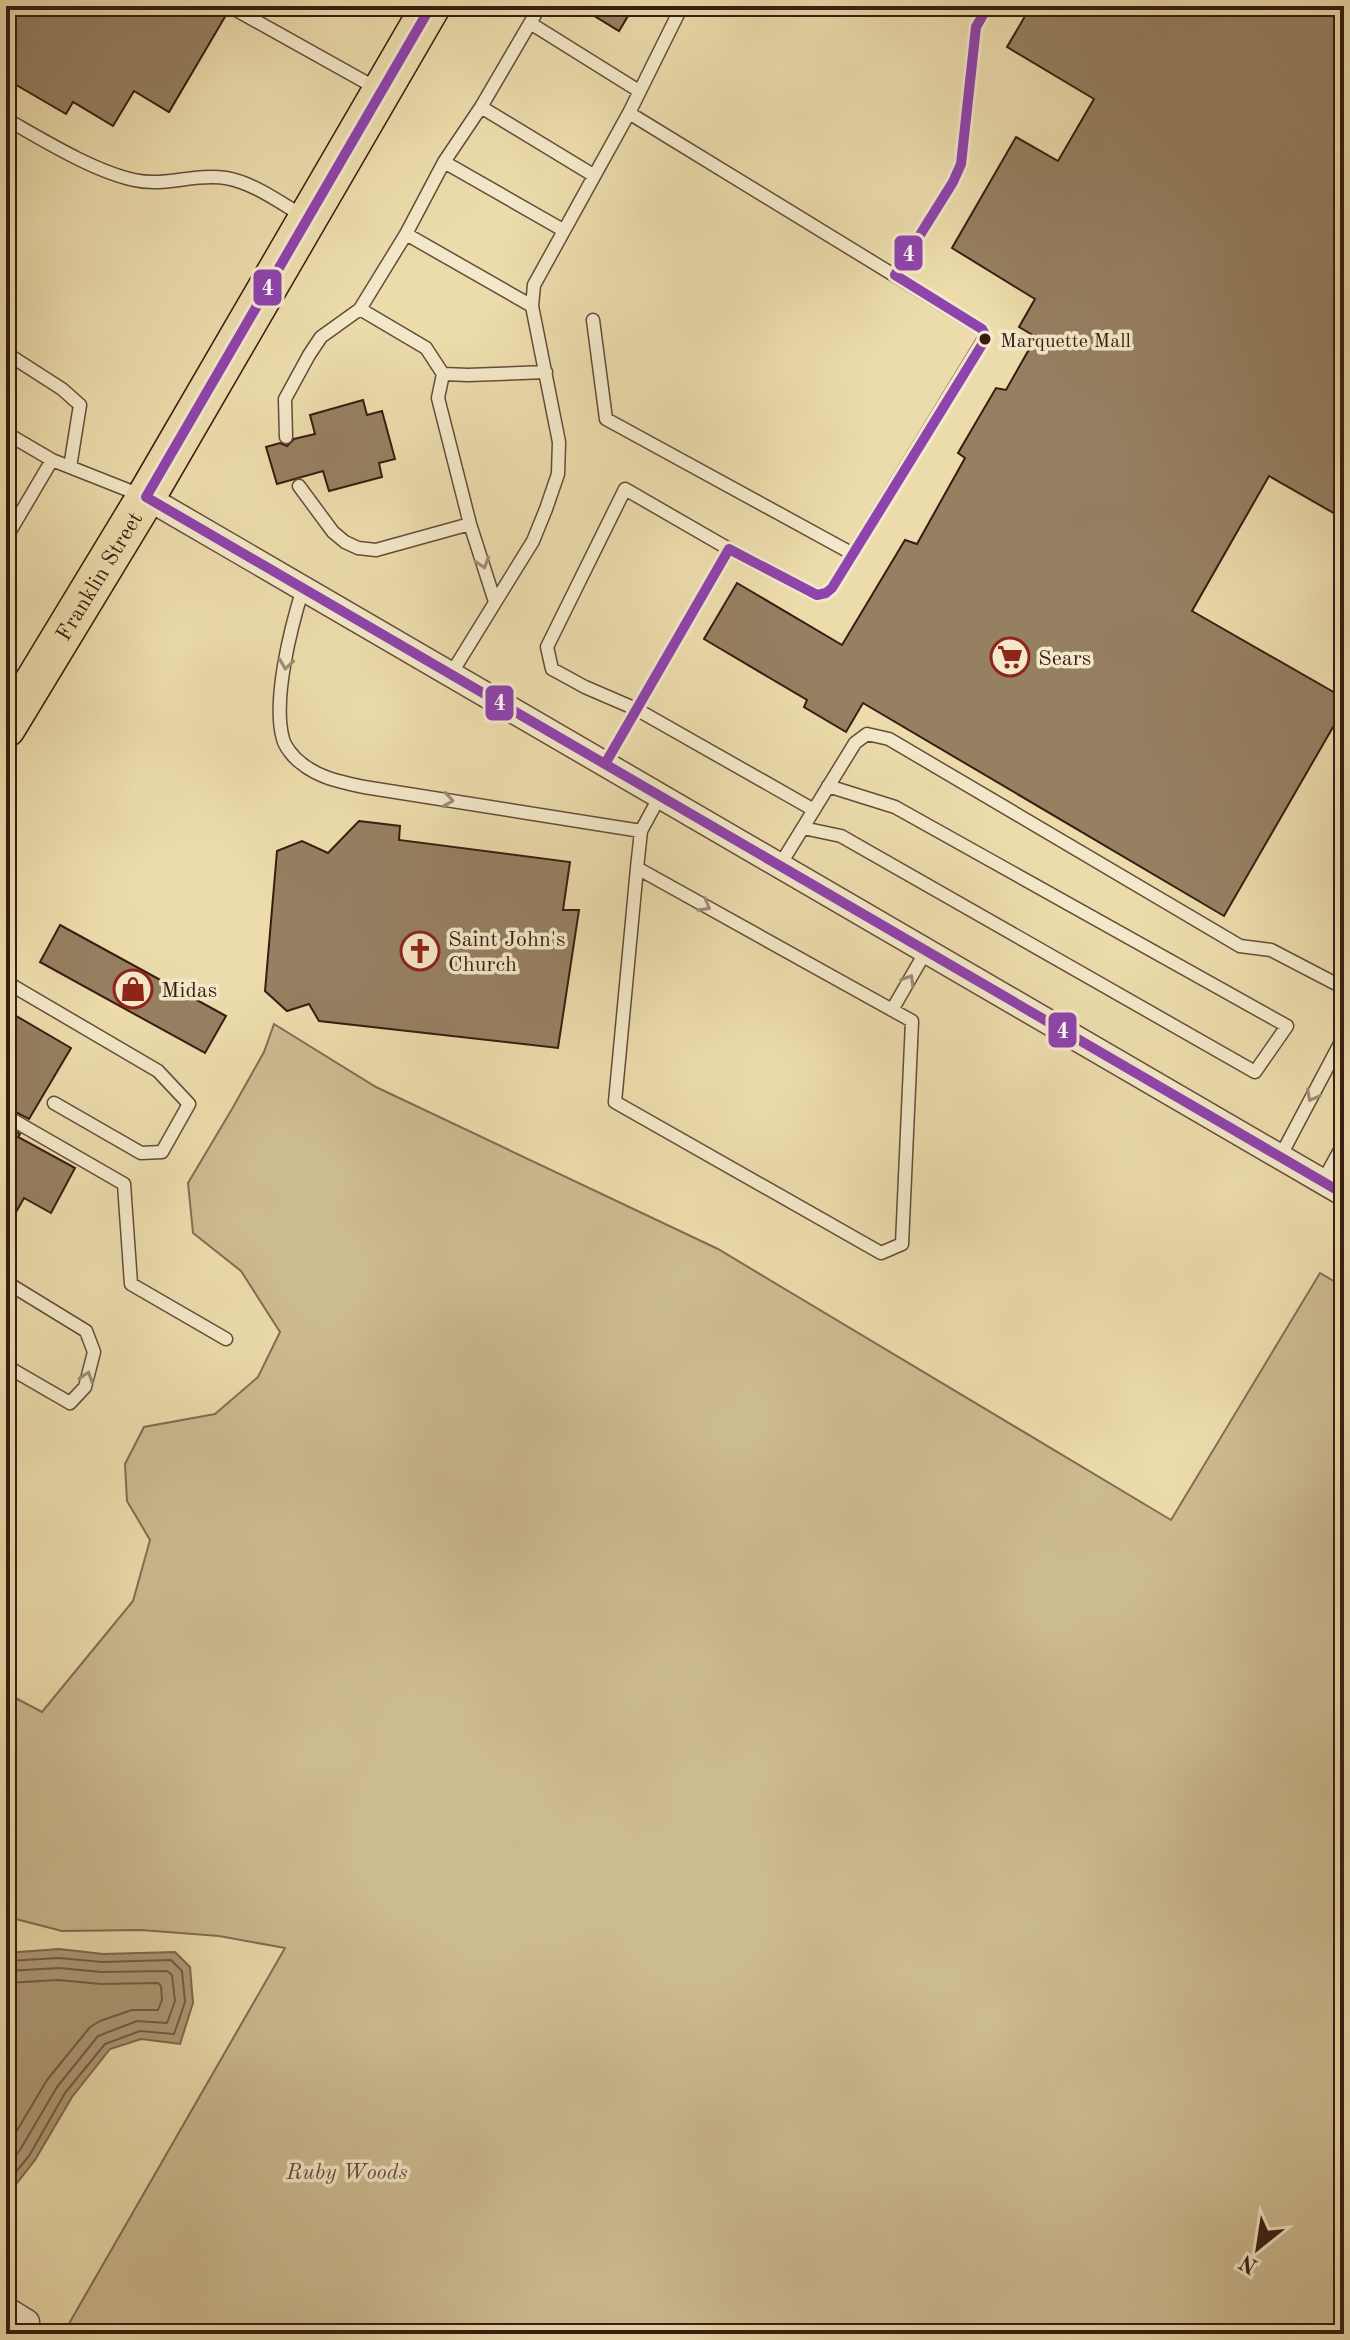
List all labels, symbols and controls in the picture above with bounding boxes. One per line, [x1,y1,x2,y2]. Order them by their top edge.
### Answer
line badge: 4 [893,234,924,272]
text: 4 [903,244,915,266]
line badge: 4 [252,268,283,307]
text: 4 [262,278,274,300]
marker: Marquette Mall [977,331,993,347]
place label: Marquette Mall [1000,332,1131,352]
street label: Franklin Street [53,509,147,645]
one-way arrow [474,556,490,570]
supermarket icon: Sears [989,636,1031,678]
place label: Sears [1038,648,1091,670]
one-way arrow [278,657,295,671]
line badge: 4 [484,684,515,722]
text: 4 [494,693,506,715]
one-way arrow [441,791,454,808]
one-way arrow [697,896,711,912]
place label: Saint John's Church [448,929,566,976]
church icon: Saint John's Church [399,930,441,972]
shop icon: Midas [112,968,154,1010]
one-way arrow [899,975,915,989]
place label: Midas [161,980,217,1002]
line badge: 4 [1047,1011,1078,1049]
text: 4 [1057,1021,1069,1043]
one-way arrow [1306,1088,1321,1102]
one-way arrow [78,1371,94,1384]
park label: Ruby Woods [285,2162,408,2184]
north arrow [1218,2208,1298,2288]
text: N [1236,2250,1262,2277]

